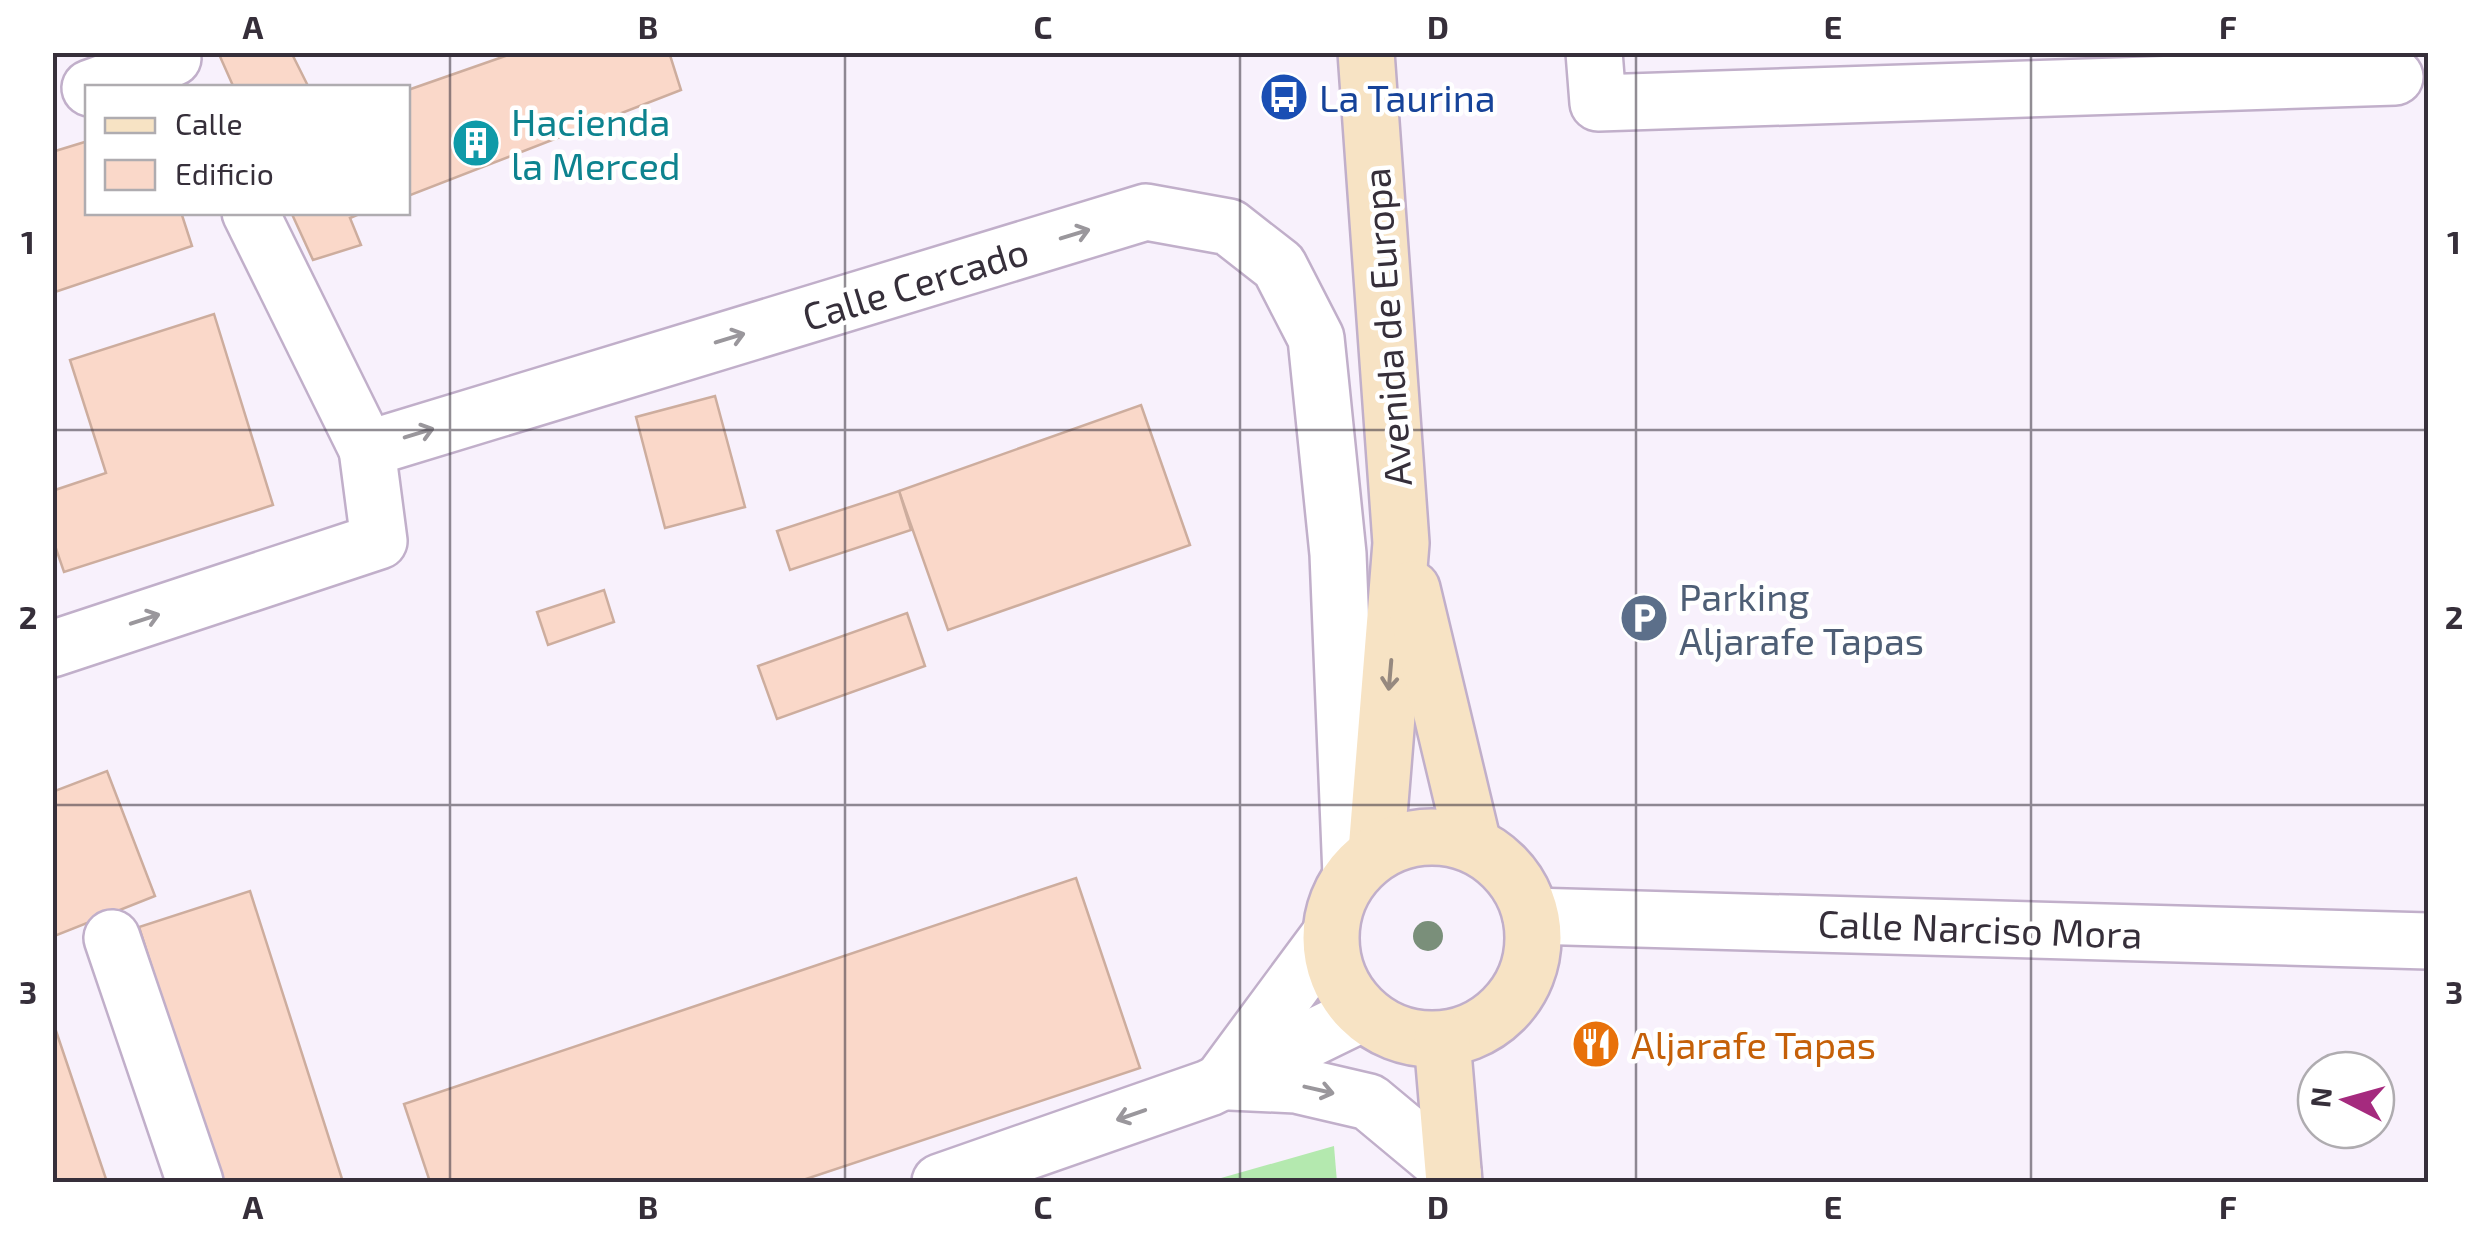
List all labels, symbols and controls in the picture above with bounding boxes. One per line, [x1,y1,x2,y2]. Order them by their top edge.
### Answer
text: A [243,7,264,45]
text: B [638,7,658,45]
text: C [1034,7,1052,45]
text: D [1427,7,1449,45]
text: E [1824,7,1842,45]
text: F [2219,7,2237,45]
bus stop icon: La Taurina [1258,71,1310,123]
place label: La Taurina [1319,74,1496,120]
legend [85,85,410,215]
place label: Hacienda la Merced [511,98,681,188]
text: Calle [175,105,243,141]
building icon: Hacienda la Merced [450,117,502,169]
text: Edificio [175,155,274,191]
street label: Avenida de Europa [1352,166,1420,488]
text: 1 [21,222,35,260]
text: 1 [2447,222,2461,260]
one-way arrow [1059,224,1090,242]
street label: Calle Cercado [797,227,1033,339]
one-way arrow [714,328,746,346]
one-way arrow [403,423,435,441]
place label: Parking Aljarafe Tapas [1679,573,1924,663]
parking icon: Parking Aljarafe Tapas [1618,592,1670,644]
text: 2 [19,597,37,635]
text: 2 [2445,597,2463,635]
one-way arrow [129,608,160,626]
one-way arrow [1381,658,1400,690]
street label: Calle Narciso Mora [1817,899,2143,957]
text: 3 [19,972,37,1010]
text: 3 [2445,972,2463,1010]
restaurant icon: Aljarafe Tapas [1570,1018,1622,1070]
place label: Aljarafe Tapas [1631,1021,1876,1067]
north arrow [2296,1050,2396,1150]
one-way arrow [1302,1082,1334,1100]
text: N [2302,1085,2338,1109]
one-way arrow [1116,1107,1147,1125]
text: A [243,1187,264,1225]
text: B [638,1187,658,1225]
text: C [1034,1187,1052,1225]
text: D [1427,1187,1449,1225]
text: E [1824,1187,1842,1225]
text: F [2219,1187,2237,1225]

